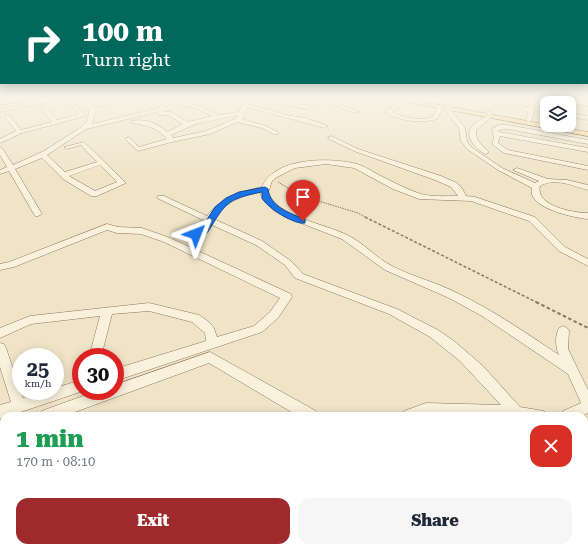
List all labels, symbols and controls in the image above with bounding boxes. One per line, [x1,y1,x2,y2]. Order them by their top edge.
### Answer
text: 100 m [82,15,163,48]
icon: right [16,16,68,68]
text: Turn right [82,49,170,70]
map controls [540,96,576,132]
button: layers [540,96,576,132]
pin [286,180,320,221]
icon: arrive [292,186,314,208]
position arrow [175,213,217,255]
speed limit sign: 30 [72,348,124,400]
text: 25 [27,357,49,381]
text: km/h [25,378,51,389]
text: 1 min [16,425,83,453]
button: close [530,425,572,467]
text: 170 m · 08:10 [16,454,95,469]
button: Exit [16,498,290,544]
button: Share [298,498,572,544]

